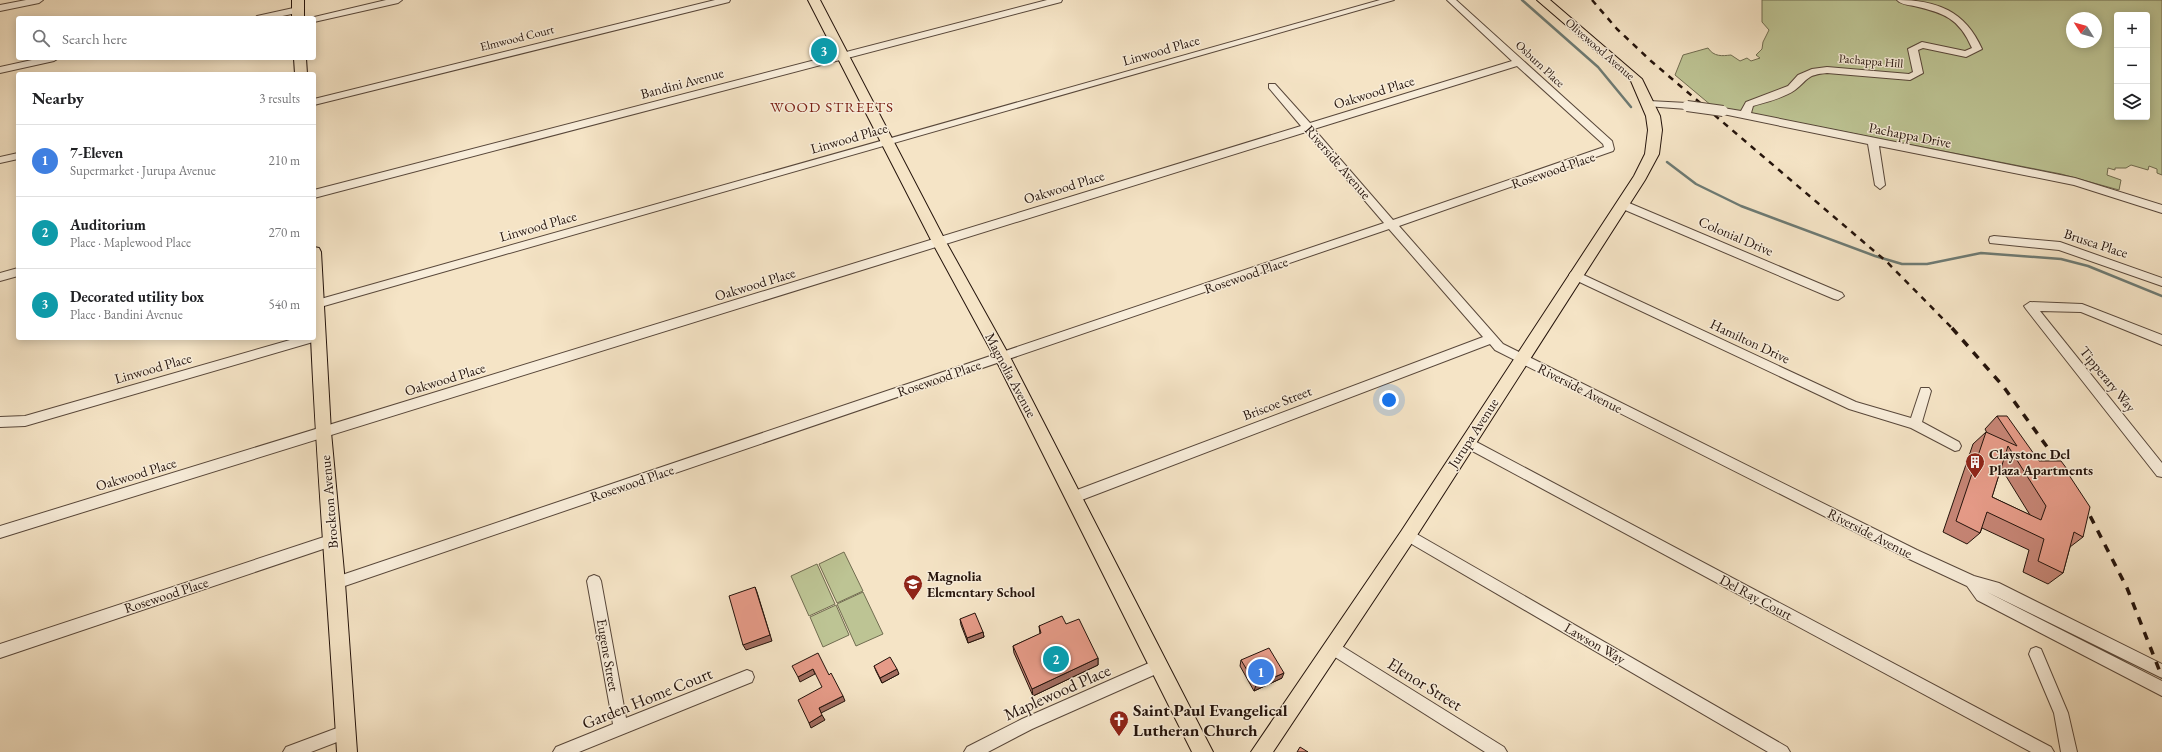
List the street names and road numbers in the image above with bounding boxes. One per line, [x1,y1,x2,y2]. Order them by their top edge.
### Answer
street label: Olivewood Avenue [1562,14,1638,84]
street label: Elmwood Court [478,21,556,55]
street label: Linwood Place [1120,30,1202,70]
street label: Osburn Place [1512,37,1568,91]
street label: Pachappa Hill [1838,50,1904,72]
street label: Bandini Avenue [638,63,726,103]
street label: Oakwood Place [1332,71,1417,113]
street label: Linwood Place [808,118,890,158]
street label: Pachappa Drive [1867,118,1953,152]
street label: Riverside Avenue [1301,121,1376,203]
street label: Rosewood Place [1509,147,1598,193]
street label: Oakwood Place [1022,166,1107,208]
street label: Linwood Place [497,206,579,246]
street label: Colonial Drive [1696,212,1777,260]
street label: Brusca Place [2062,224,2131,262]
street label: Rosewood Place [1202,252,1291,298]
street label: Oakwood Place [713,263,798,305]
street label: Hamilton Drive [1707,315,1793,368]
street label: Magnolia Avenue [981,330,1041,421]
street label: Tipperary Way [2076,342,2141,416]
street label: Linwood Place [112,348,194,388]
street label: Rosewood Place [895,355,984,401]
street label: Oakwood Place [403,358,488,400]
street label: Riverside Avenue [1535,359,1626,417]
street label: Briscoe Street [1240,381,1314,424]
street label: Jurupa Avenue [1443,394,1503,472]
street label: Oakwood Place [94,453,179,495]
street label: Brockton Avenue [316,454,342,550]
street label: Rosewood Place [588,460,677,506]
street label: Riverside Avenue [1825,504,1916,562]
street label: Del Ray Court [1717,570,1796,624]
street label: Rosewood Place [122,573,211,617]
street label: Eugene Street [593,617,623,693]
street label: Lawson Way [1561,618,1630,668]
street label: Elenor Street [1383,652,1467,716]
street label: Maplewood Place [1000,659,1114,725]
street label: Garden Home Court [579,662,716,734]

